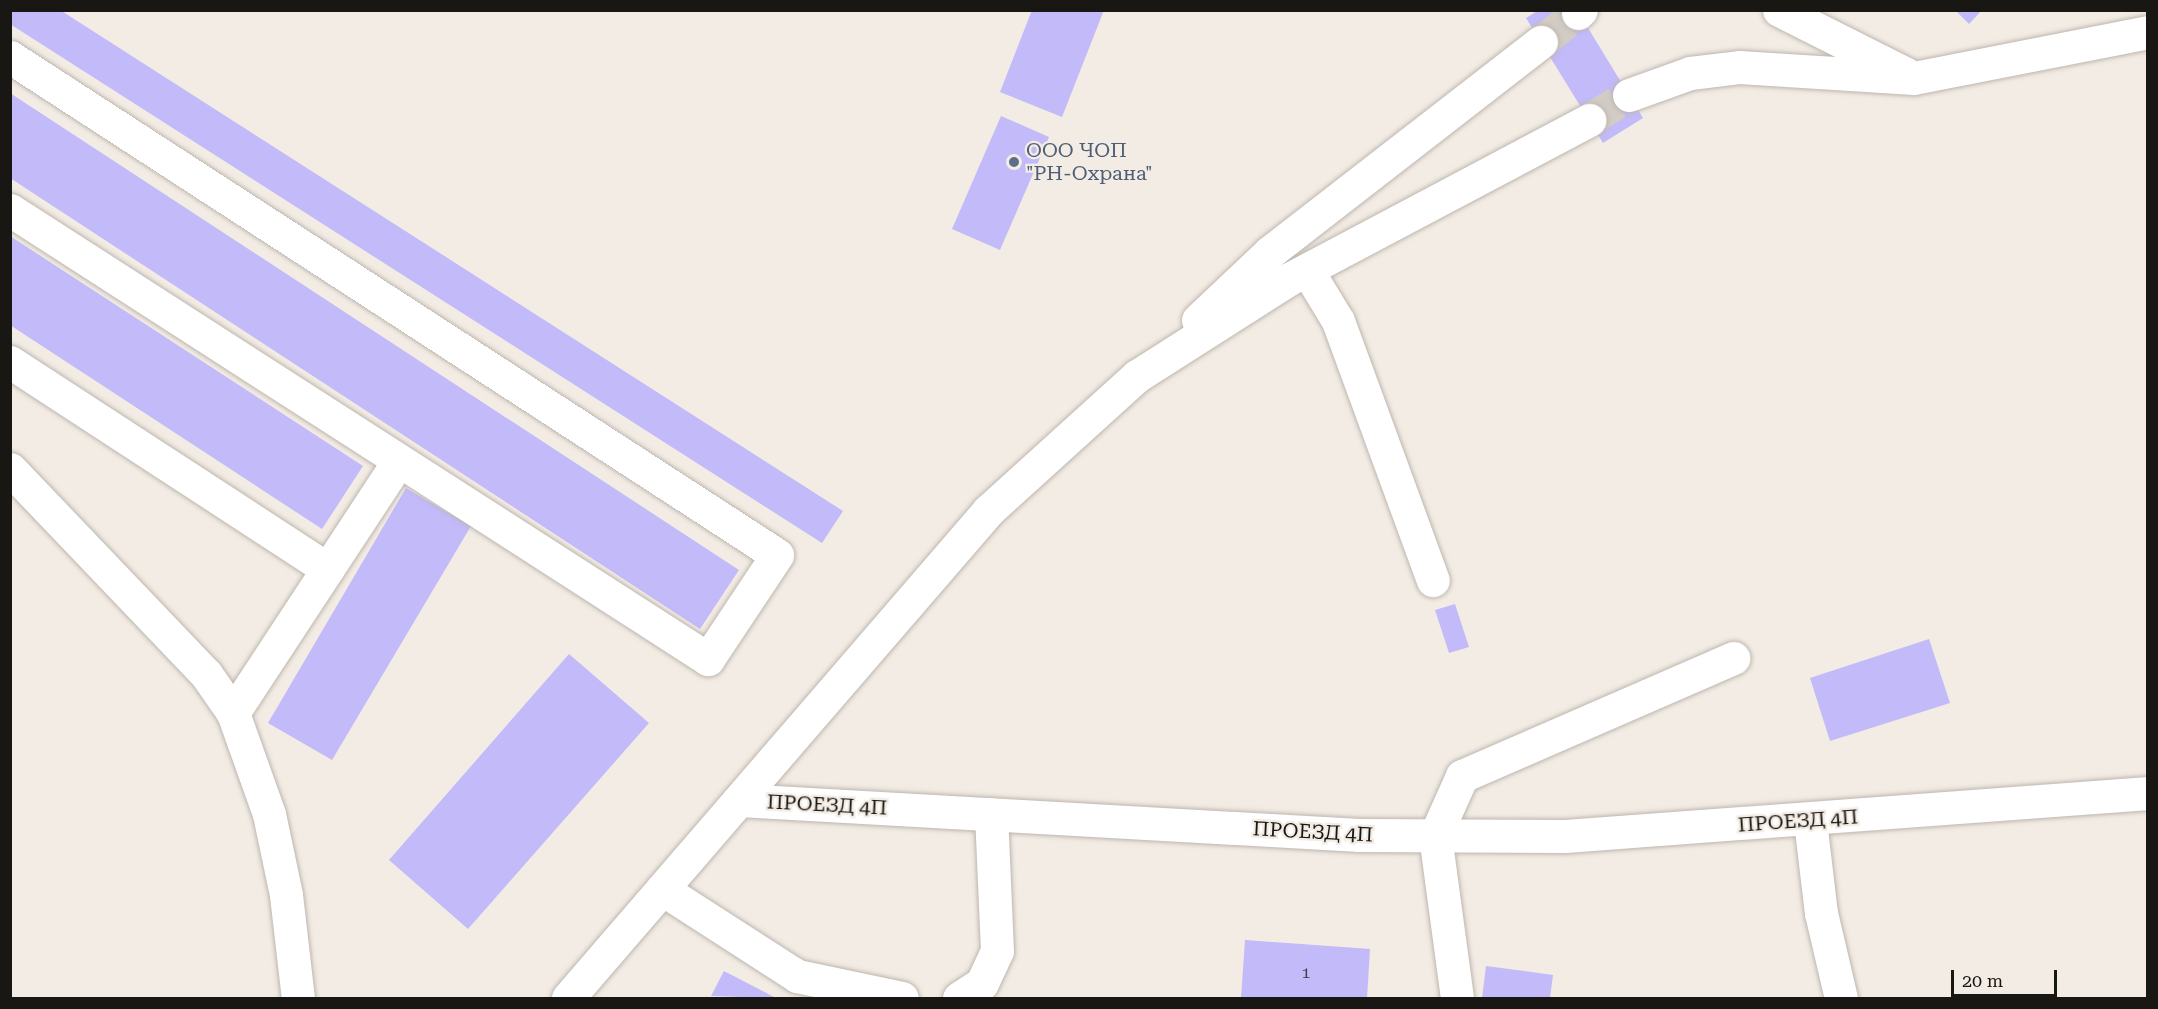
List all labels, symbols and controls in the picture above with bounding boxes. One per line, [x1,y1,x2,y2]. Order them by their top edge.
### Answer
place label: ООО ЧОП "РН-Охрана" [1026,138,1153,185]
marker: ООО ЧОП "РН-Охрана" [1007,155,1021,169]
street label: ПРОЕЗД 4П [766,790,888,820]
street label: ПРОЕЗД 4П [1737,805,1859,837]
street label: ПРОЕЗД 4П [1252,817,1374,847]
scale bar [1954,958,2060,996]
house number: 1 [1302,963,1310,983]
text: 20 m [1962,970,2003,991]

